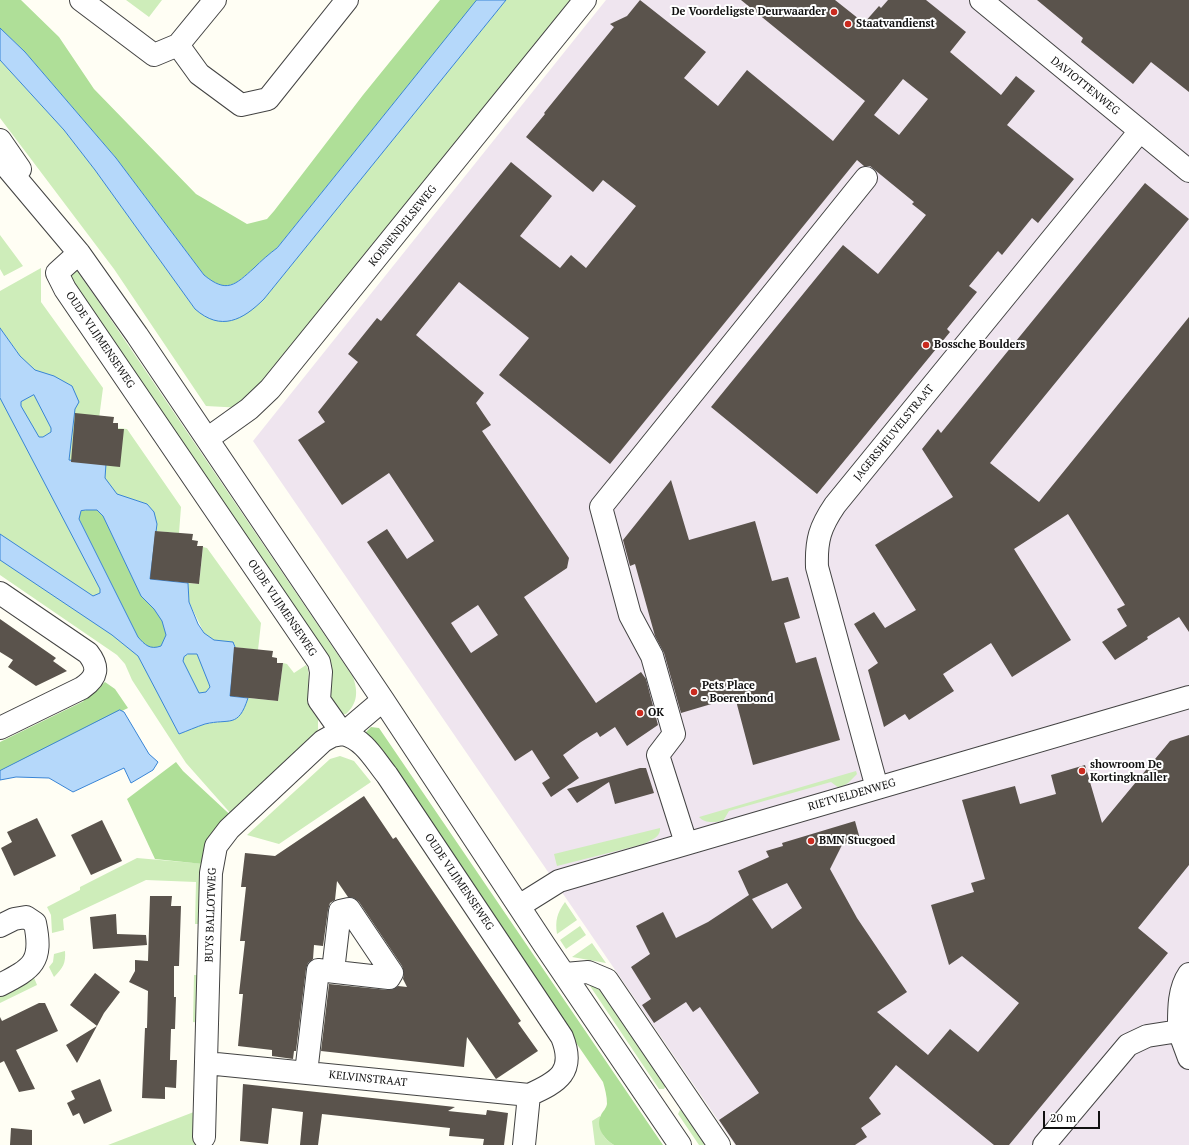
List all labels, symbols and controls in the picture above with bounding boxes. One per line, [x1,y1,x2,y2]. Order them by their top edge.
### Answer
place label: De Voordeligste Deurwaarder [671,5,826,19]
marker: De Voordeligste Deurwaarder [829,7,839,17]
place label: Staatvandienst [856,17,935,31]
marker: Staatvandienst [843,19,853,29]
street label: DAVIOTTENWEG [1048,54,1122,118]
street label: KOENENDELSEWEG [366,183,440,269]
street label: OUDE VLIJMENSEWEG [63,289,137,391]
place label: Bossche Boulders [934,338,1025,352]
marker: Bossche Boulders [921,340,931,350]
street label: JAGERSHEUVELSTRAAT [851,382,937,484]
street label: OUDE VLIJMENSEWEG [245,557,319,659]
place label: Pets Place - Boerenbond [702,679,774,705]
marker: Pets Place - Boerenbond [689,687,699,697]
place label: OK [648,706,664,720]
marker: OK [635,708,645,718]
place label: showroom De Kortingknaller [1090,758,1168,784]
marker: showroom De Kortingknaller [1077,766,1087,776]
street label: RIETVELDENWEG [807,776,897,814]
street label: OUDE VLIJMENSEWEG [422,831,496,933]
place label: BMN Stucgoed [819,834,895,848]
marker: BMN Stucgoed [806,836,816,846]
street label: BUYS BALLOTWEG [203,867,219,963]
street label: KELVINSTRAAT [328,1068,408,1090]
scale bar [1045,1103,1102,1129]
text: 20 m [1050,1110,1076,1125]

